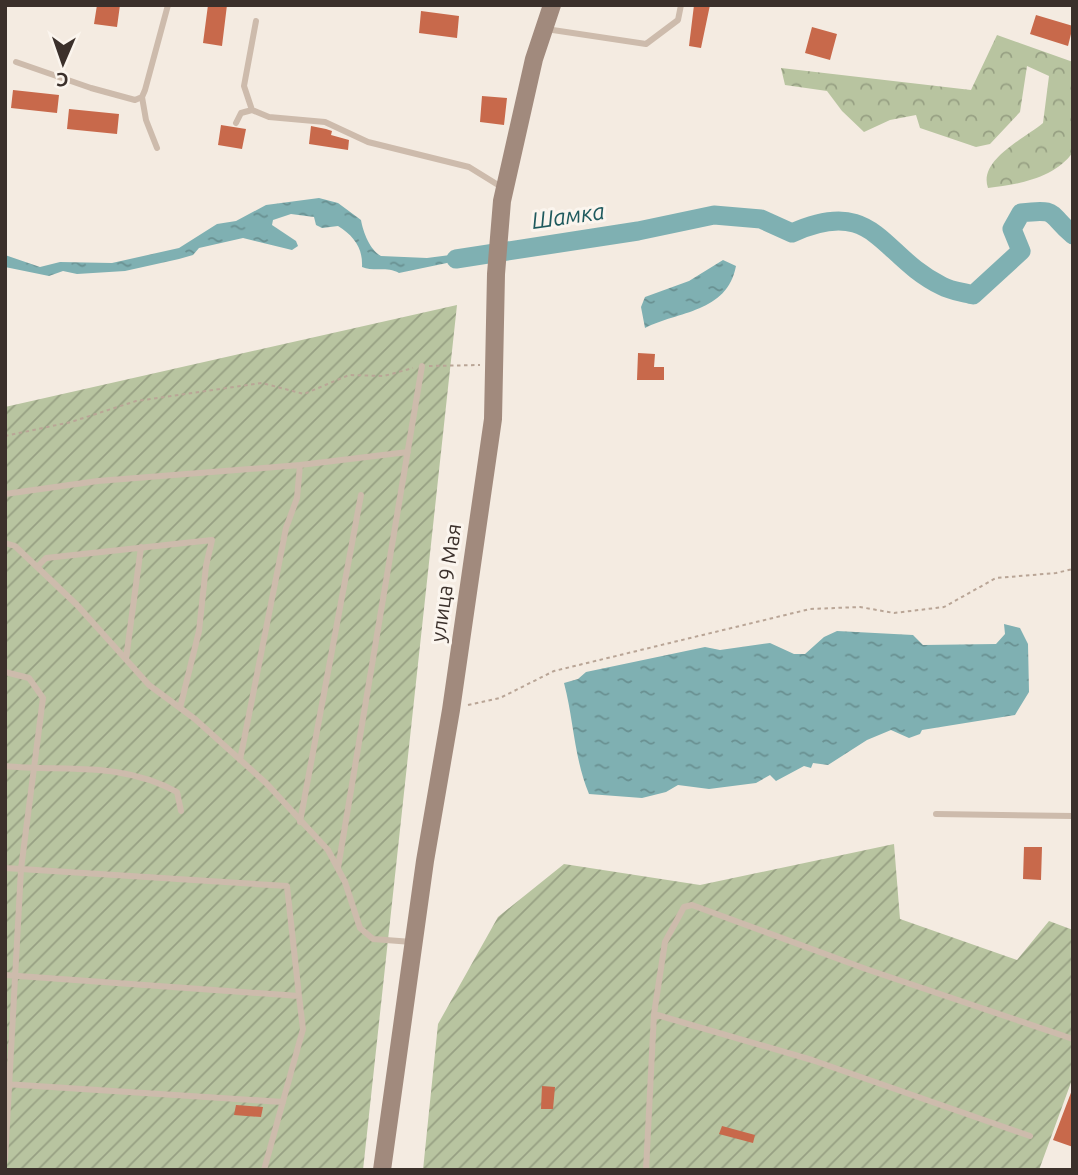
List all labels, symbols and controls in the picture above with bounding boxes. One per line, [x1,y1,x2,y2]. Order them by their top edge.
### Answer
north arrow [28,28,98,98]
text: С [56,69,69,91]
water label: Шамка [530,198,606,233]
street label: улица 9 Мая [425,522,465,644]

